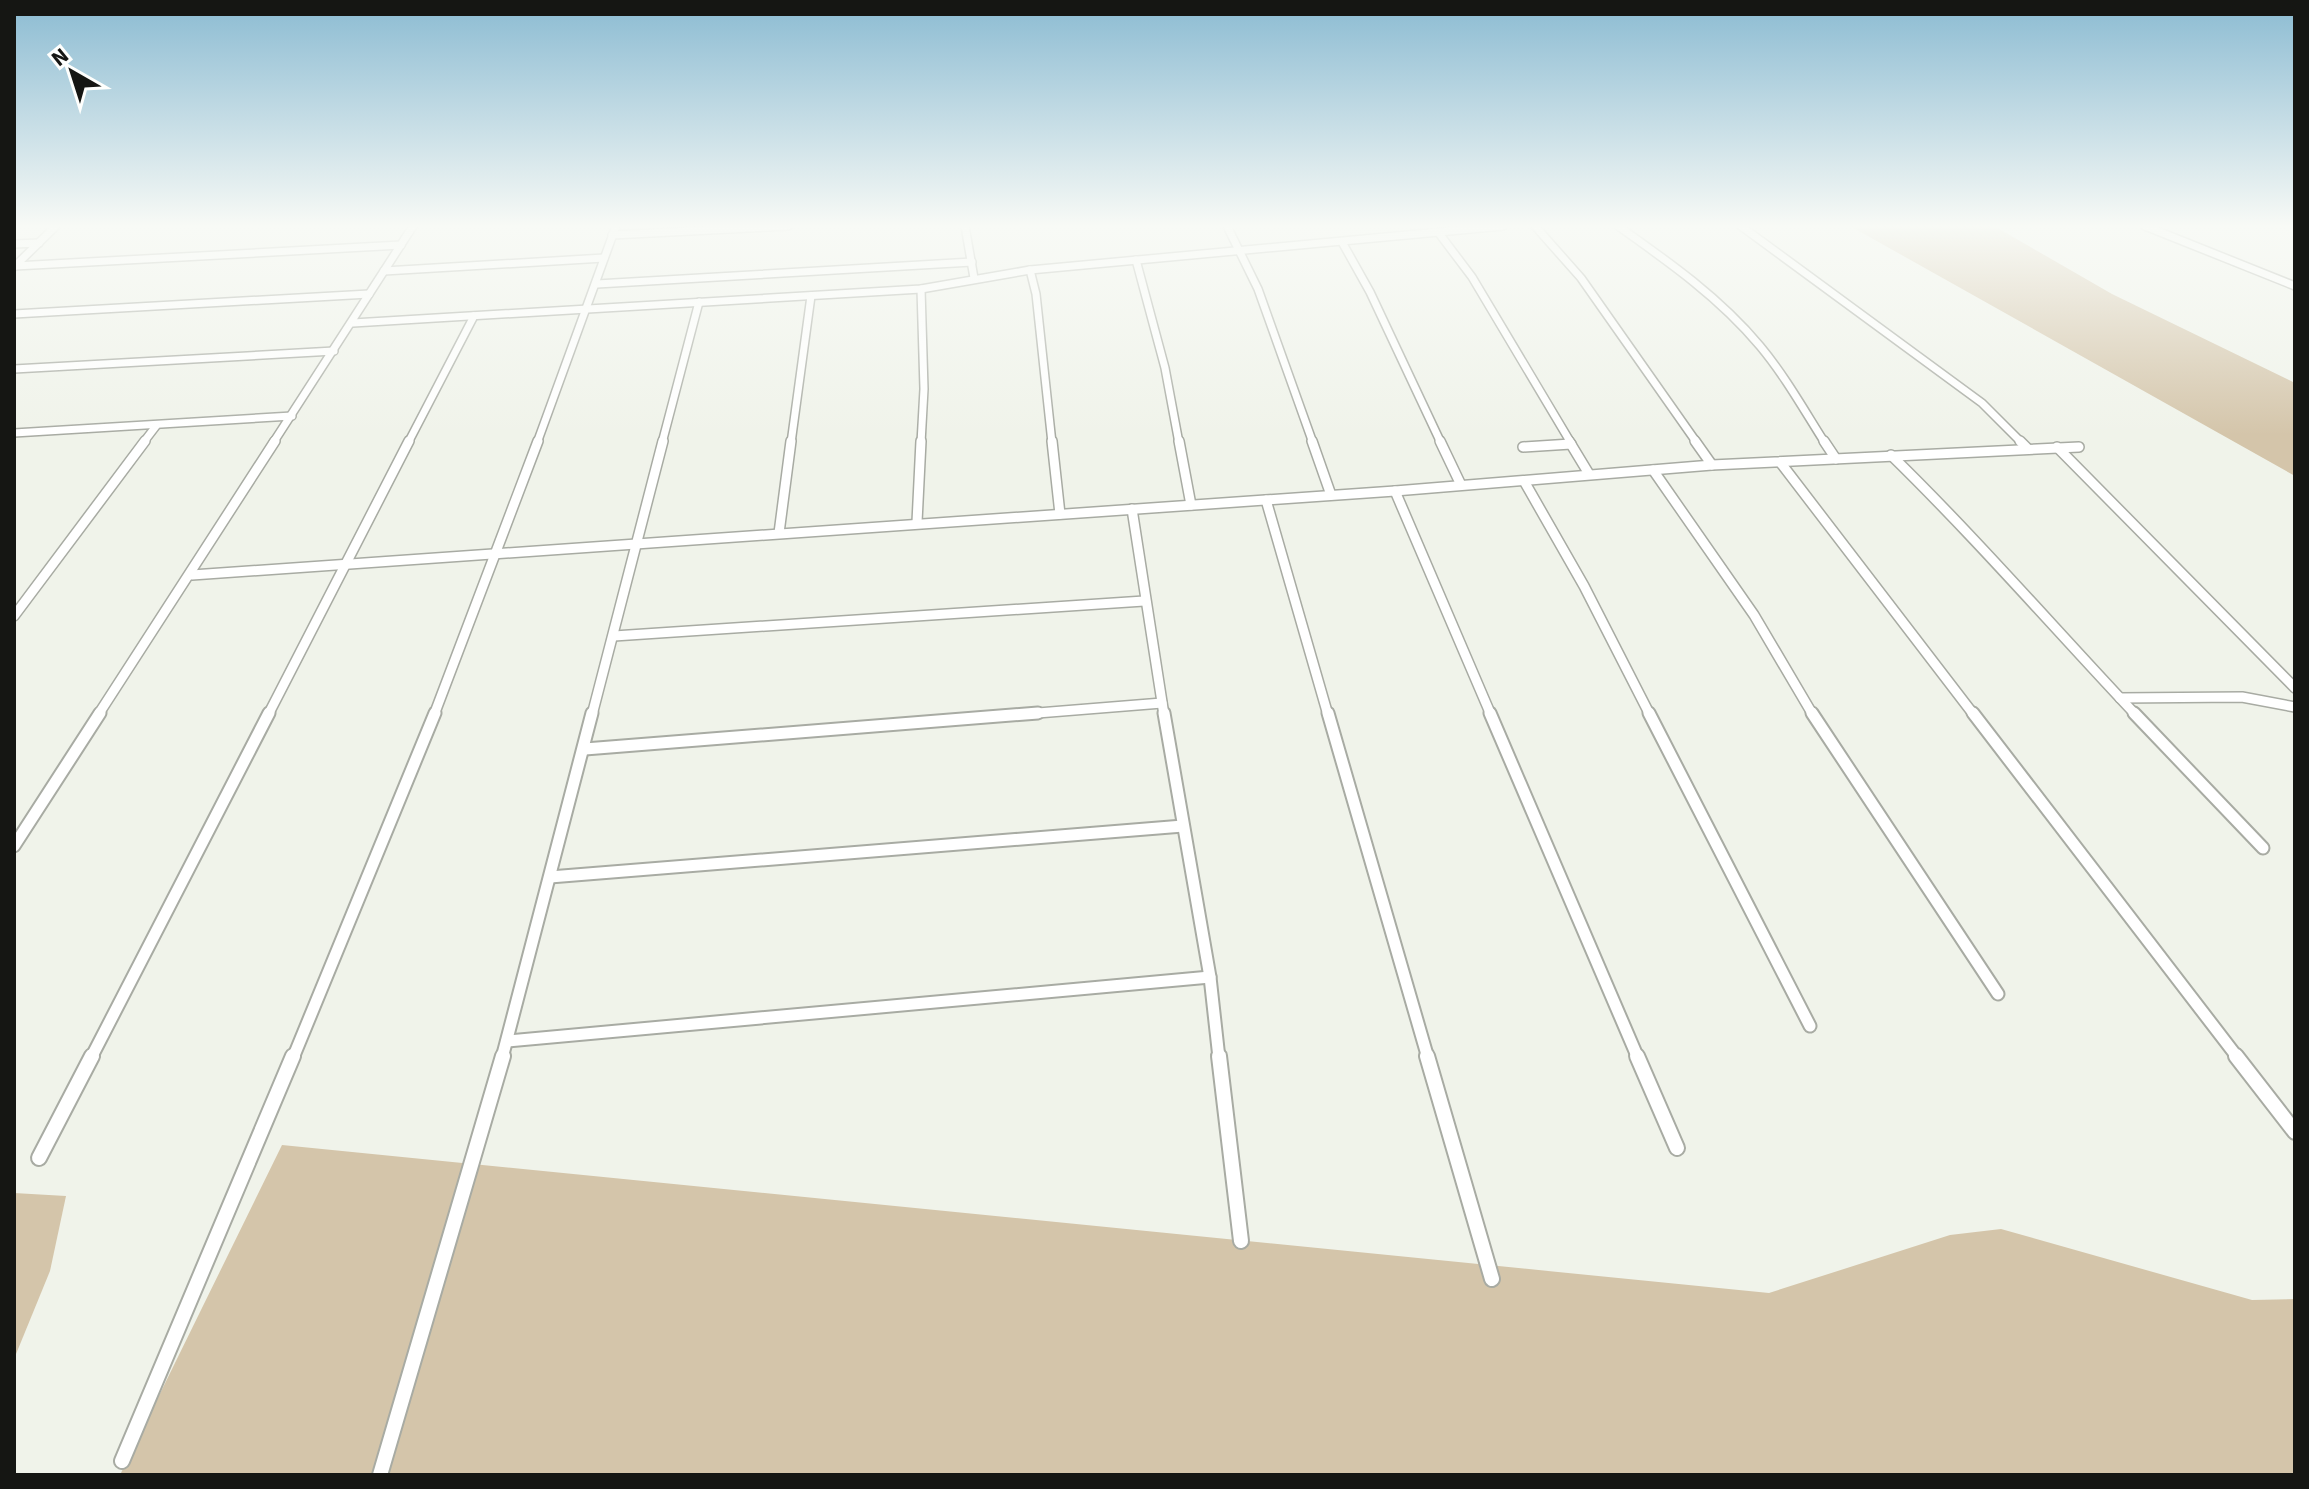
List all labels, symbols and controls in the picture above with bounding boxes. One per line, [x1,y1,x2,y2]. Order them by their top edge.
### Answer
north arrow [32,32,112,112]
text: N [44,40,76,74]

